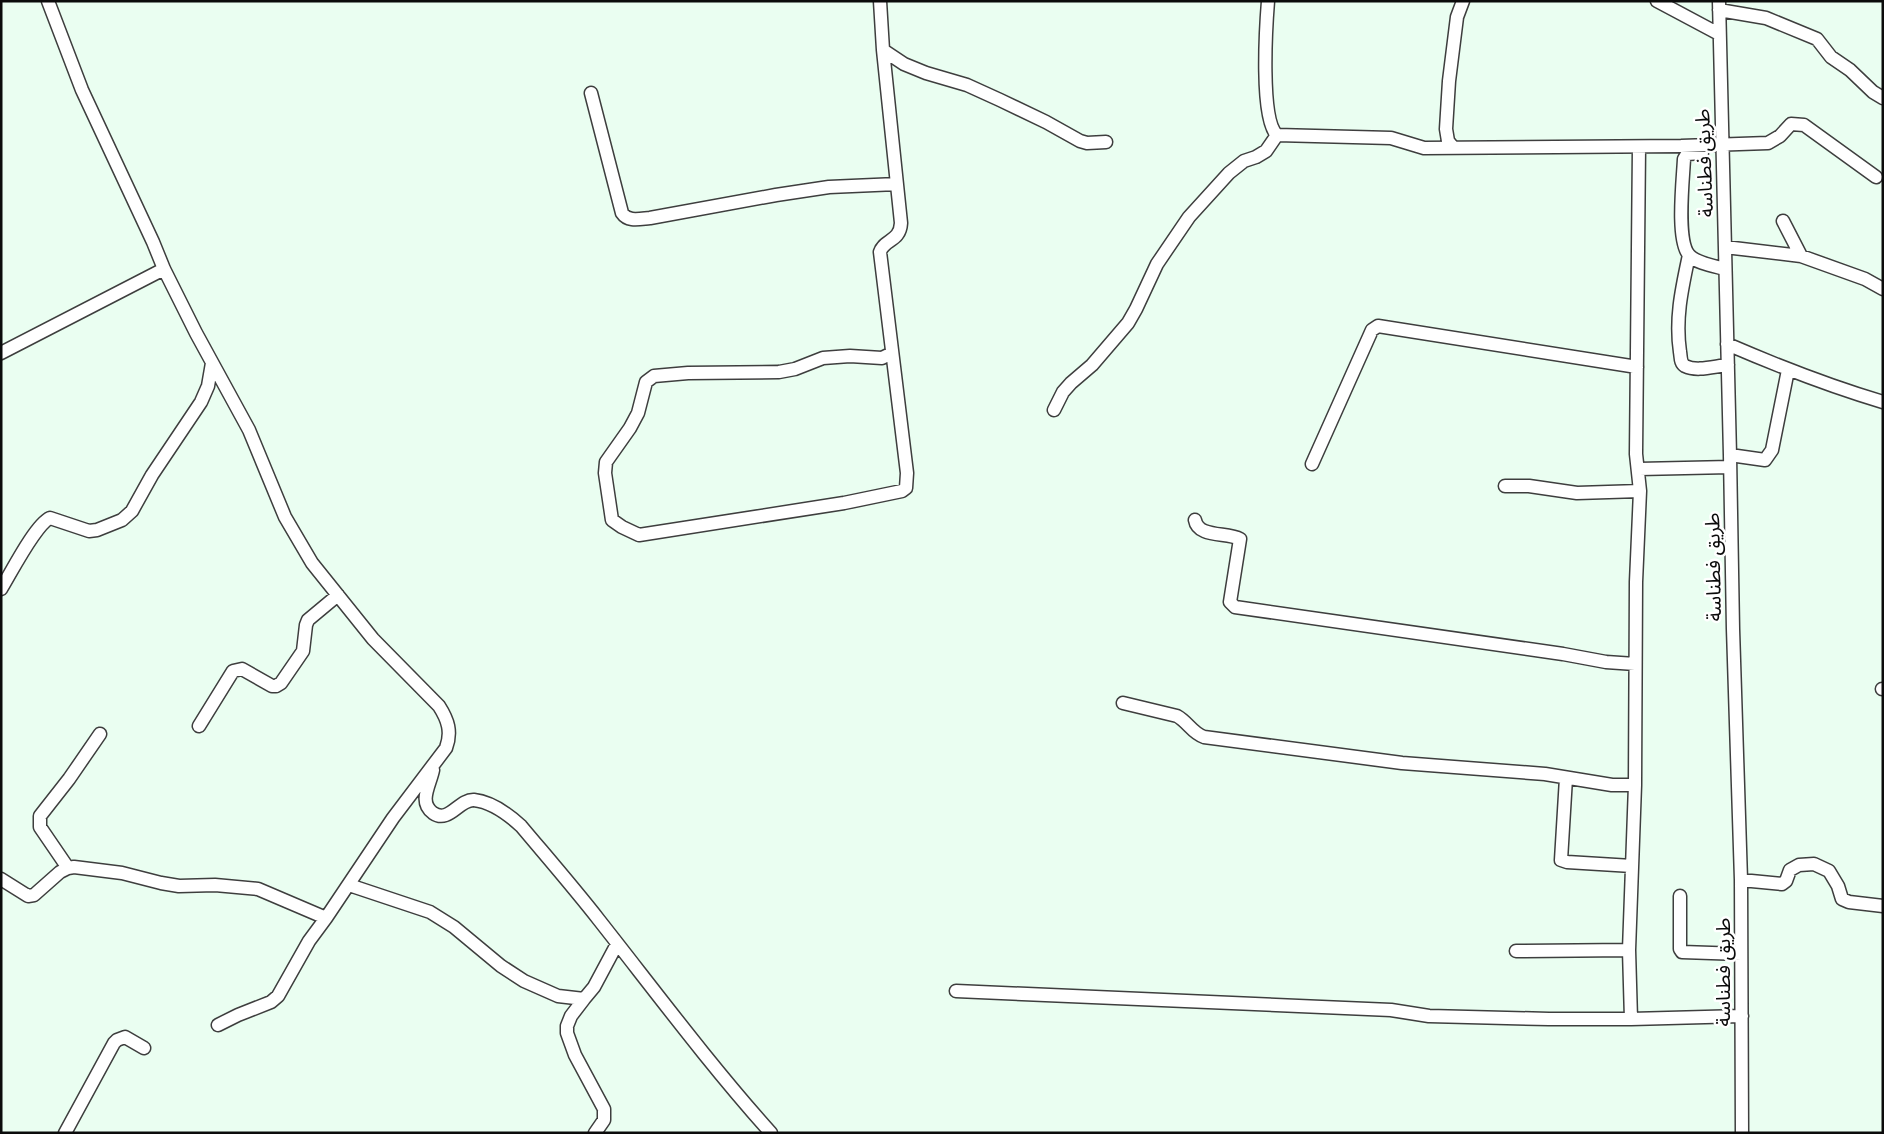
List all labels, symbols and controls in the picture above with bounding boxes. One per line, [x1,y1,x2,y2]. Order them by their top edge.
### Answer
street label: طريق فطناسة [1690,108,1719,218]
street label: طريق فطناسة [1700,512,1727,622]
street label: طريق فطناسة [1711,918,1736,1026]

